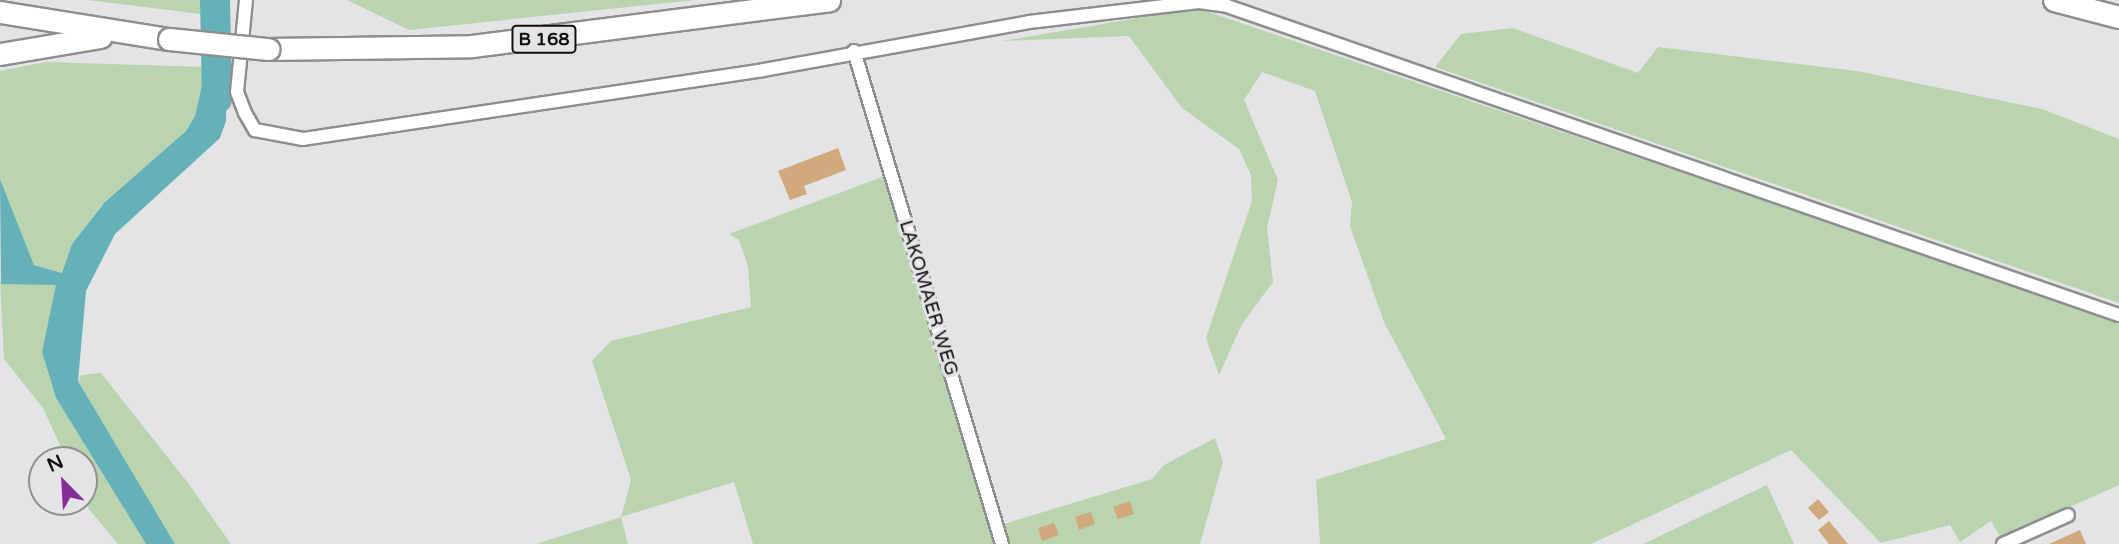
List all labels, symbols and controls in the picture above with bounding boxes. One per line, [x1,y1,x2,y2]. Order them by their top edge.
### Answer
road number: B 168 [511,24,577,54]
street label: LAKOMAER WEG [894,218,962,378]
north arrow [28,446,98,516]
text: N [44,450,67,477]

